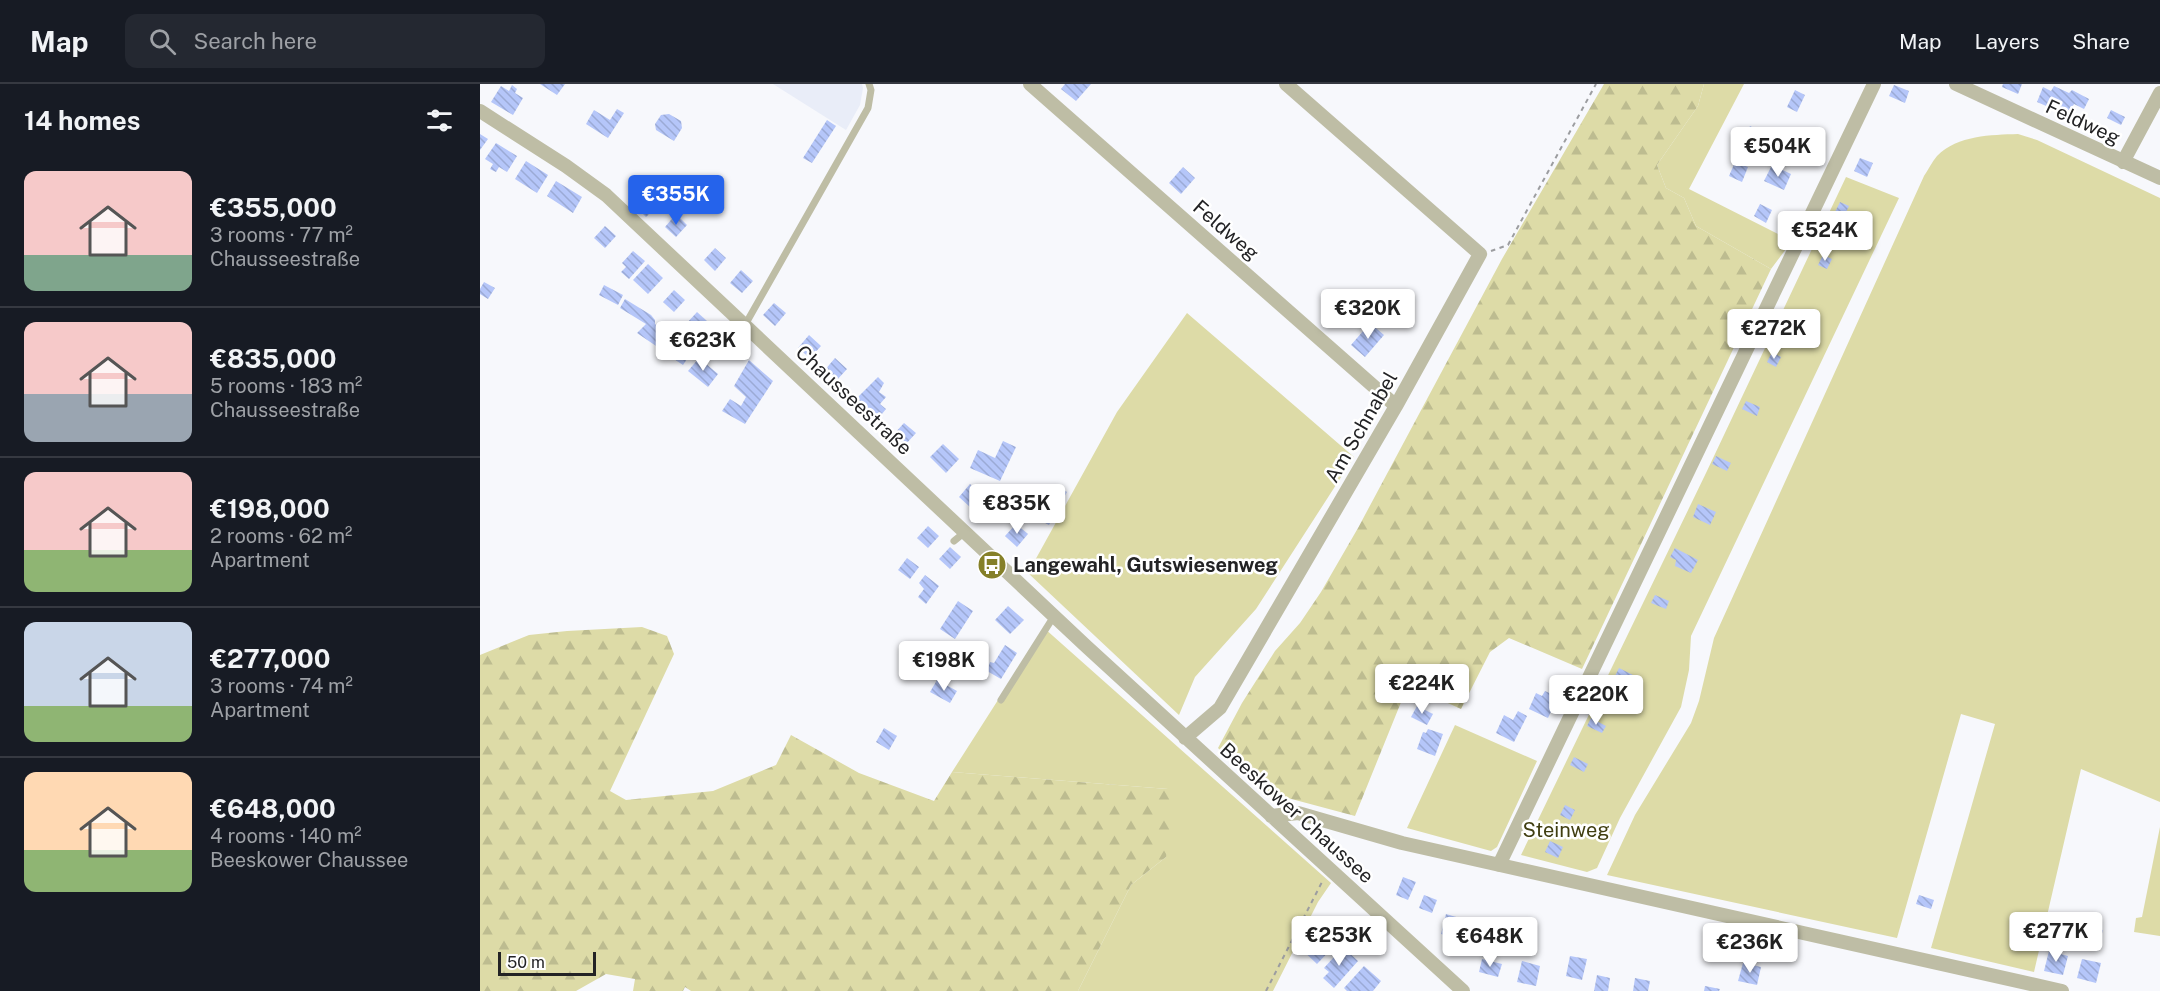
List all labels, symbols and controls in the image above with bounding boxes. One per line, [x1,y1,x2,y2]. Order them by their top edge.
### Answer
search box [125,14,545,68]
text: Map [30,25,89,58]
icon: search [146,25,179,58]
text: Search here [194,28,317,54]
text: Map [1899,29,1942,54]
text: Layers [1975,29,2039,54]
text: Share [2072,29,2130,54]
street label: Feldweg [2042,94,2124,150]
icon: filters [423,104,456,137]
text: 14 homes [24,105,140,136]
pin: €504K [1736,127,1820,178]
text: €504K [1745,134,1811,158]
pin: €355K [634,175,718,226]
text: €355K [642,182,710,206]
text: €355,000 [210,192,337,223]
icon: home [72,195,144,267]
street label: Feldweg [1188,195,1264,265]
pin: €524K [1783,211,1867,262]
text: €524K [1792,218,1858,242]
text: 3 rooms · 77 m² [210,223,353,247]
text: Chausseestraße [210,247,360,271]
pin: €320K [1326,289,1410,340]
text: €320K [1335,296,1401,320]
pin: €272K [1732,309,1816,360]
text: €272K [1741,316,1807,340]
pin: €623K [661,321,745,372]
text: €623K [670,328,736,352]
street label: Chausseestraße [791,340,917,460]
text: €835,000 [210,343,336,374]
icon: home [72,346,144,418]
street label: Am Schnabel [1320,367,1402,487]
text: 5 rooms · 183 m² [210,374,362,398]
text: Chausseestraße [210,398,360,422]
pin: €835K [975,484,1059,535]
text: €835K [983,491,1051,515]
text: €198,000 [210,493,330,524]
icon: home [72,496,144,568]
text: 2 rooms · 62 m² [210,524,352,548]
text: Apartment [210,548,310,572]
bus stop icon: Langewahl, Gutswiesenweg [976,549,1008,581]
place label: Langewahl, Gutswiesenweg [1013,553,1278,577]
pin: €198K [902,641,986,692]
text: €277,000 [210,643,331,674]
icon: home [72,646,144,718]
text: €198K [913,648,975,672]
pin: €224K [1380,664,1464,715]
text: €224K [1389,671,1455,695]
text: 3 rooms · 74 m² [210,674,353,698]
pin: €220K [1554,675,1638,726]
text: €220K [1563,682,1629,706]
text: Apartment [210,698,310,722]
street label: Beeskower Chaussee [1215,738,1379,888]
text: €648,000 [210,793,336,824]
icon: home [72,796,144,868]
park label: Steinweg [1522,818,1610,842]
text: 4 rooms · 140 m² [210,824,362,848]
text: Beeskower Chaussee [210,848,408,872]
pin: €277K [2014,912,2098,963]
pin: €253K [1297,916,1381,967]
pin: €648K [1448,917,1532,968]
text: €277K [2023,919,2089,943]
text: €253K [1306,923,1372,947]
pin: €236K [1708,923,1792,974]
text: €648K [1456,924,1524,948]
text: €236K [1717,930,1783,954]
scale bar [498,949,596,976]
text: 50 m [507,953,545,972]

